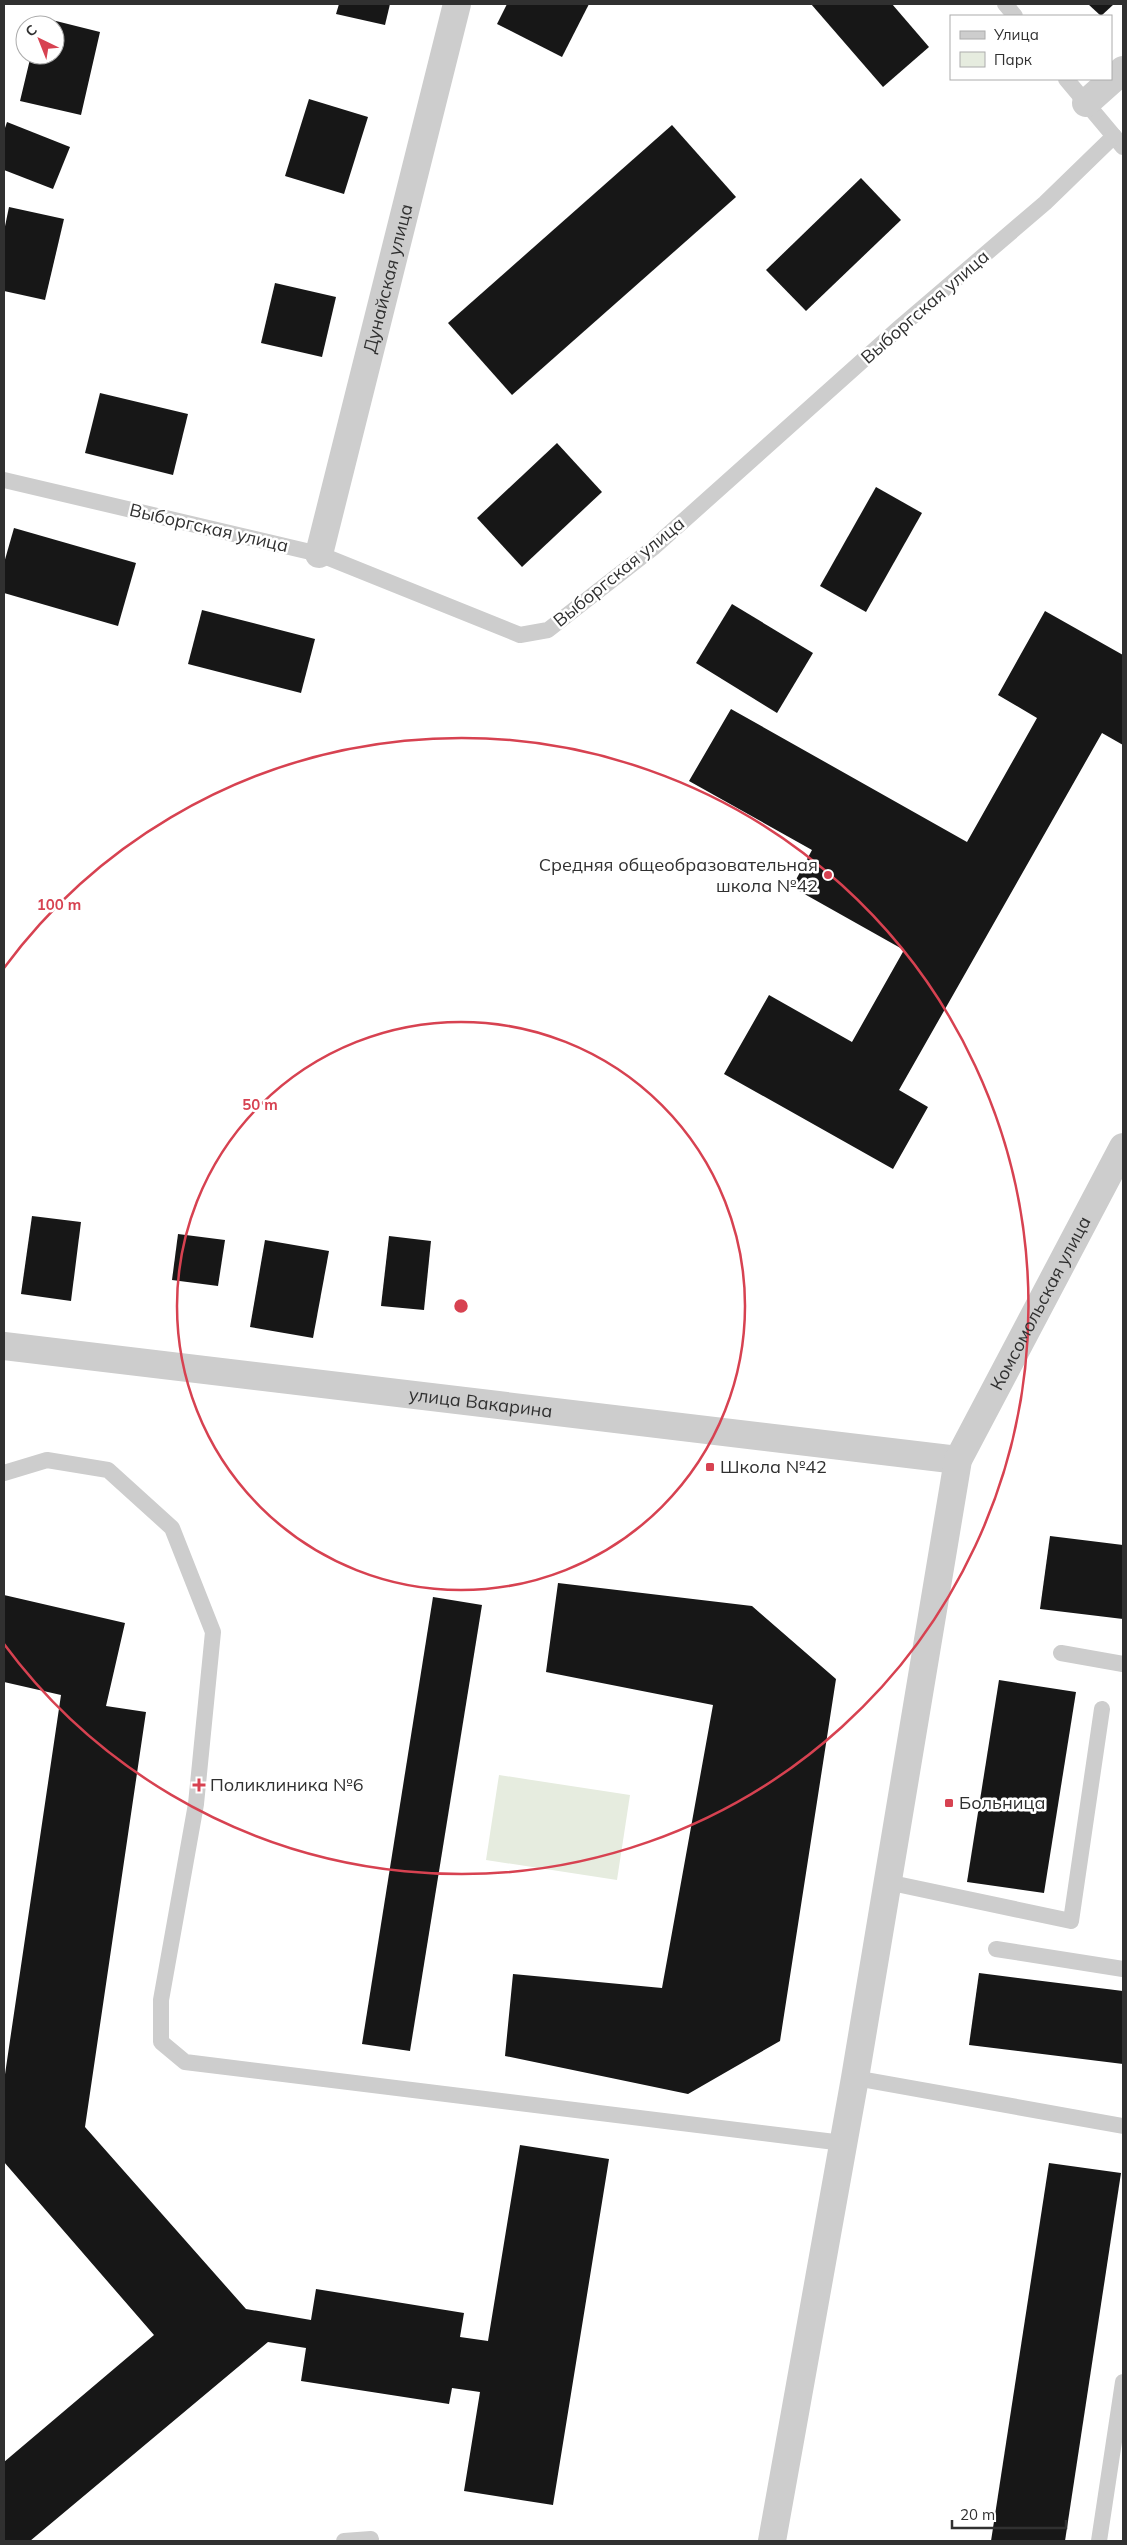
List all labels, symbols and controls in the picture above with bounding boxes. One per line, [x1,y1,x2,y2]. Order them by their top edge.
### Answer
north arrow [15,15,65,65]
legend [950,15,1112,80]
text: С [21,21,41,40]
text: Улица [993,25,1039,44]
text: Парк [994,50,1033,69]
street label: Дунайская улица [358,201,417,355]
street label: Выборгская улица [856,245,993,369]
street label: Выборгская улица [127,498,291,557]
street label: Выборгская улица [548,512,689,632]
place label: Средняя общеобразовательная школа №42 [539,853,818,897]
marker: Средняя общеобразовательная школа №42 [822,869,834,881]
text: 100 m [37,895,81,914]
text: 50 m [242,1095,278,1114]
street label: Комсомольская улица [985,1212,1095,1394]
centre of rings [452,1297,470,1315]
street label: улица Вакарина [408,1382,554,1422]
place label: Школа №42 [720,1455,827,1478]
marker: Школа №42 [704,1461,716,1473]
place label: Поликлиника №6 [210,1773,363,1796]
marker: Поликлиника №6 [192,1778,206,1792]
place label: Больница [959,1791,1045,1814]
marker: Больница [943,1797,955,1809]
scale bar [952,2498,1066,2530]
text: 20 m [960,2505,995,2524]

